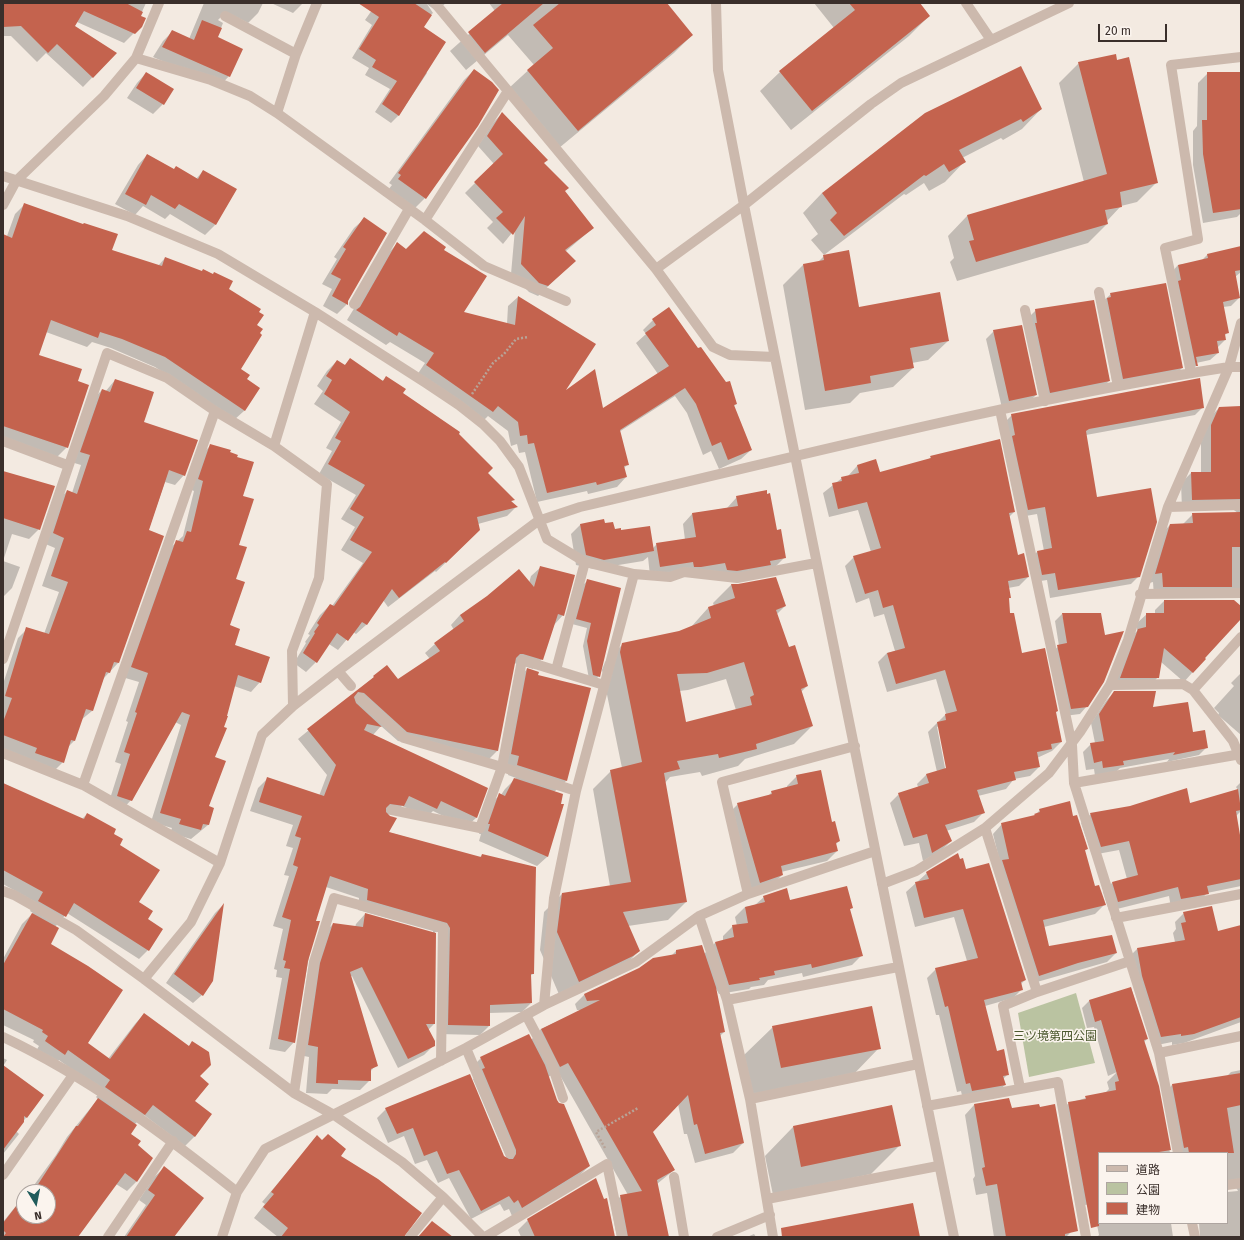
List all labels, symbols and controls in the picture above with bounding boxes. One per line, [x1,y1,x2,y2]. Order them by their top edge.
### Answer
scale bar [1100,16,1169,42]
text: 20 m [1105,24,1131,38]
park label: 三ツ境第四公園 [1013,1030,1097,1044]
legend [1098,1152,1228,1224]
text: 道路 [1136,1163,1160,1177]
text: 公園 [1136,1183,1160,1197]
north arrow [16,1184,56,1224]
text: 建物 [1136,1203,1160,1217]
text: N [33,1208,43,1222]

